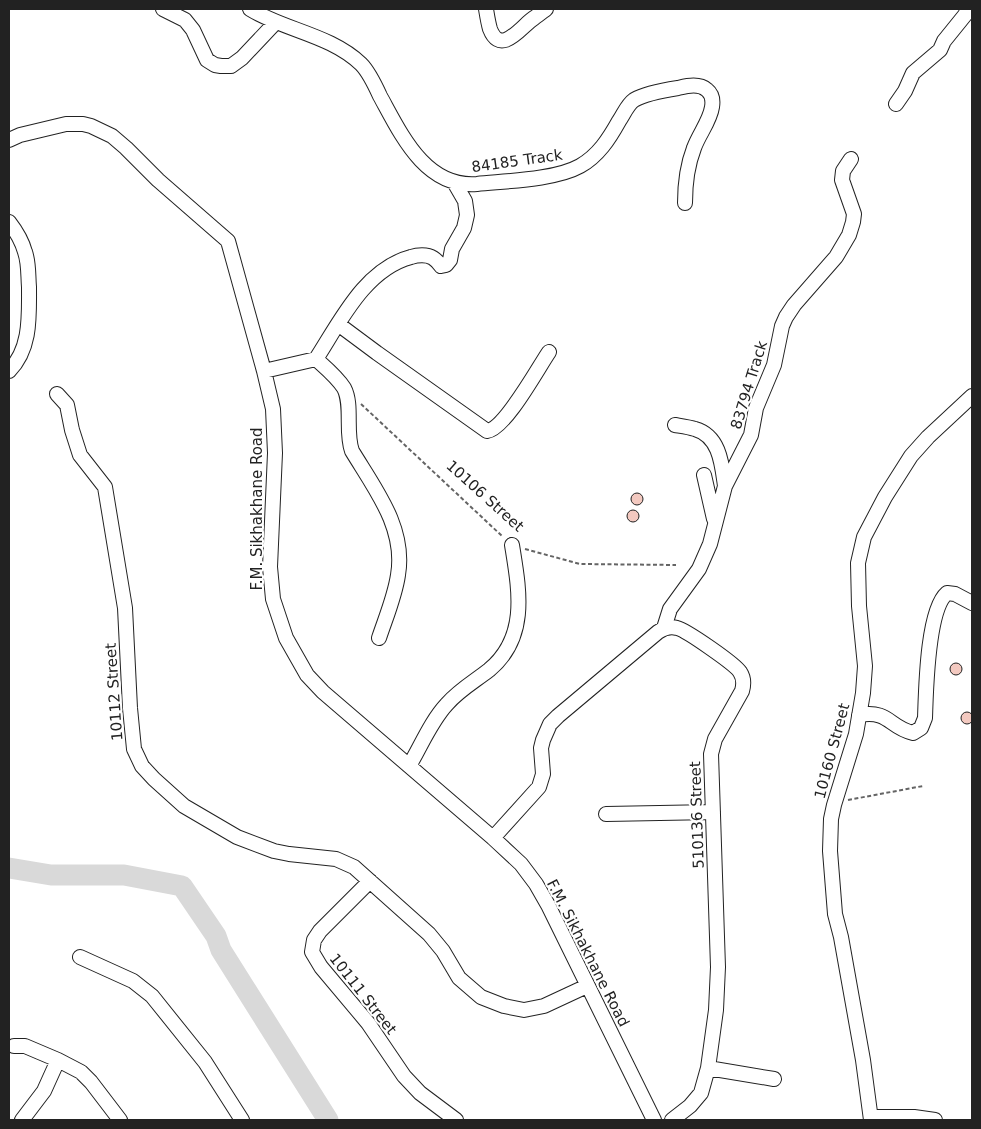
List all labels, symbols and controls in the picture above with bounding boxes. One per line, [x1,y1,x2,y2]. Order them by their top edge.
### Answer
street label: 84185 Track [470,146,564,176]
street label: 83794 Track [727,338,771,432]
street label: F.M. Sikhakhane Road [248,427,266,591]
street label: 10106 Street [443,456,528,536]
street label: 10112 Street [102,642,126,742]
street label: 10160 Street [811,701,853,801]
street label: 510136 Street [686,761,708,869]
street label: F.M. Sikhakhane Road [543,876,633,1030]
street label: 10111 Street [326,950,400,1038]

